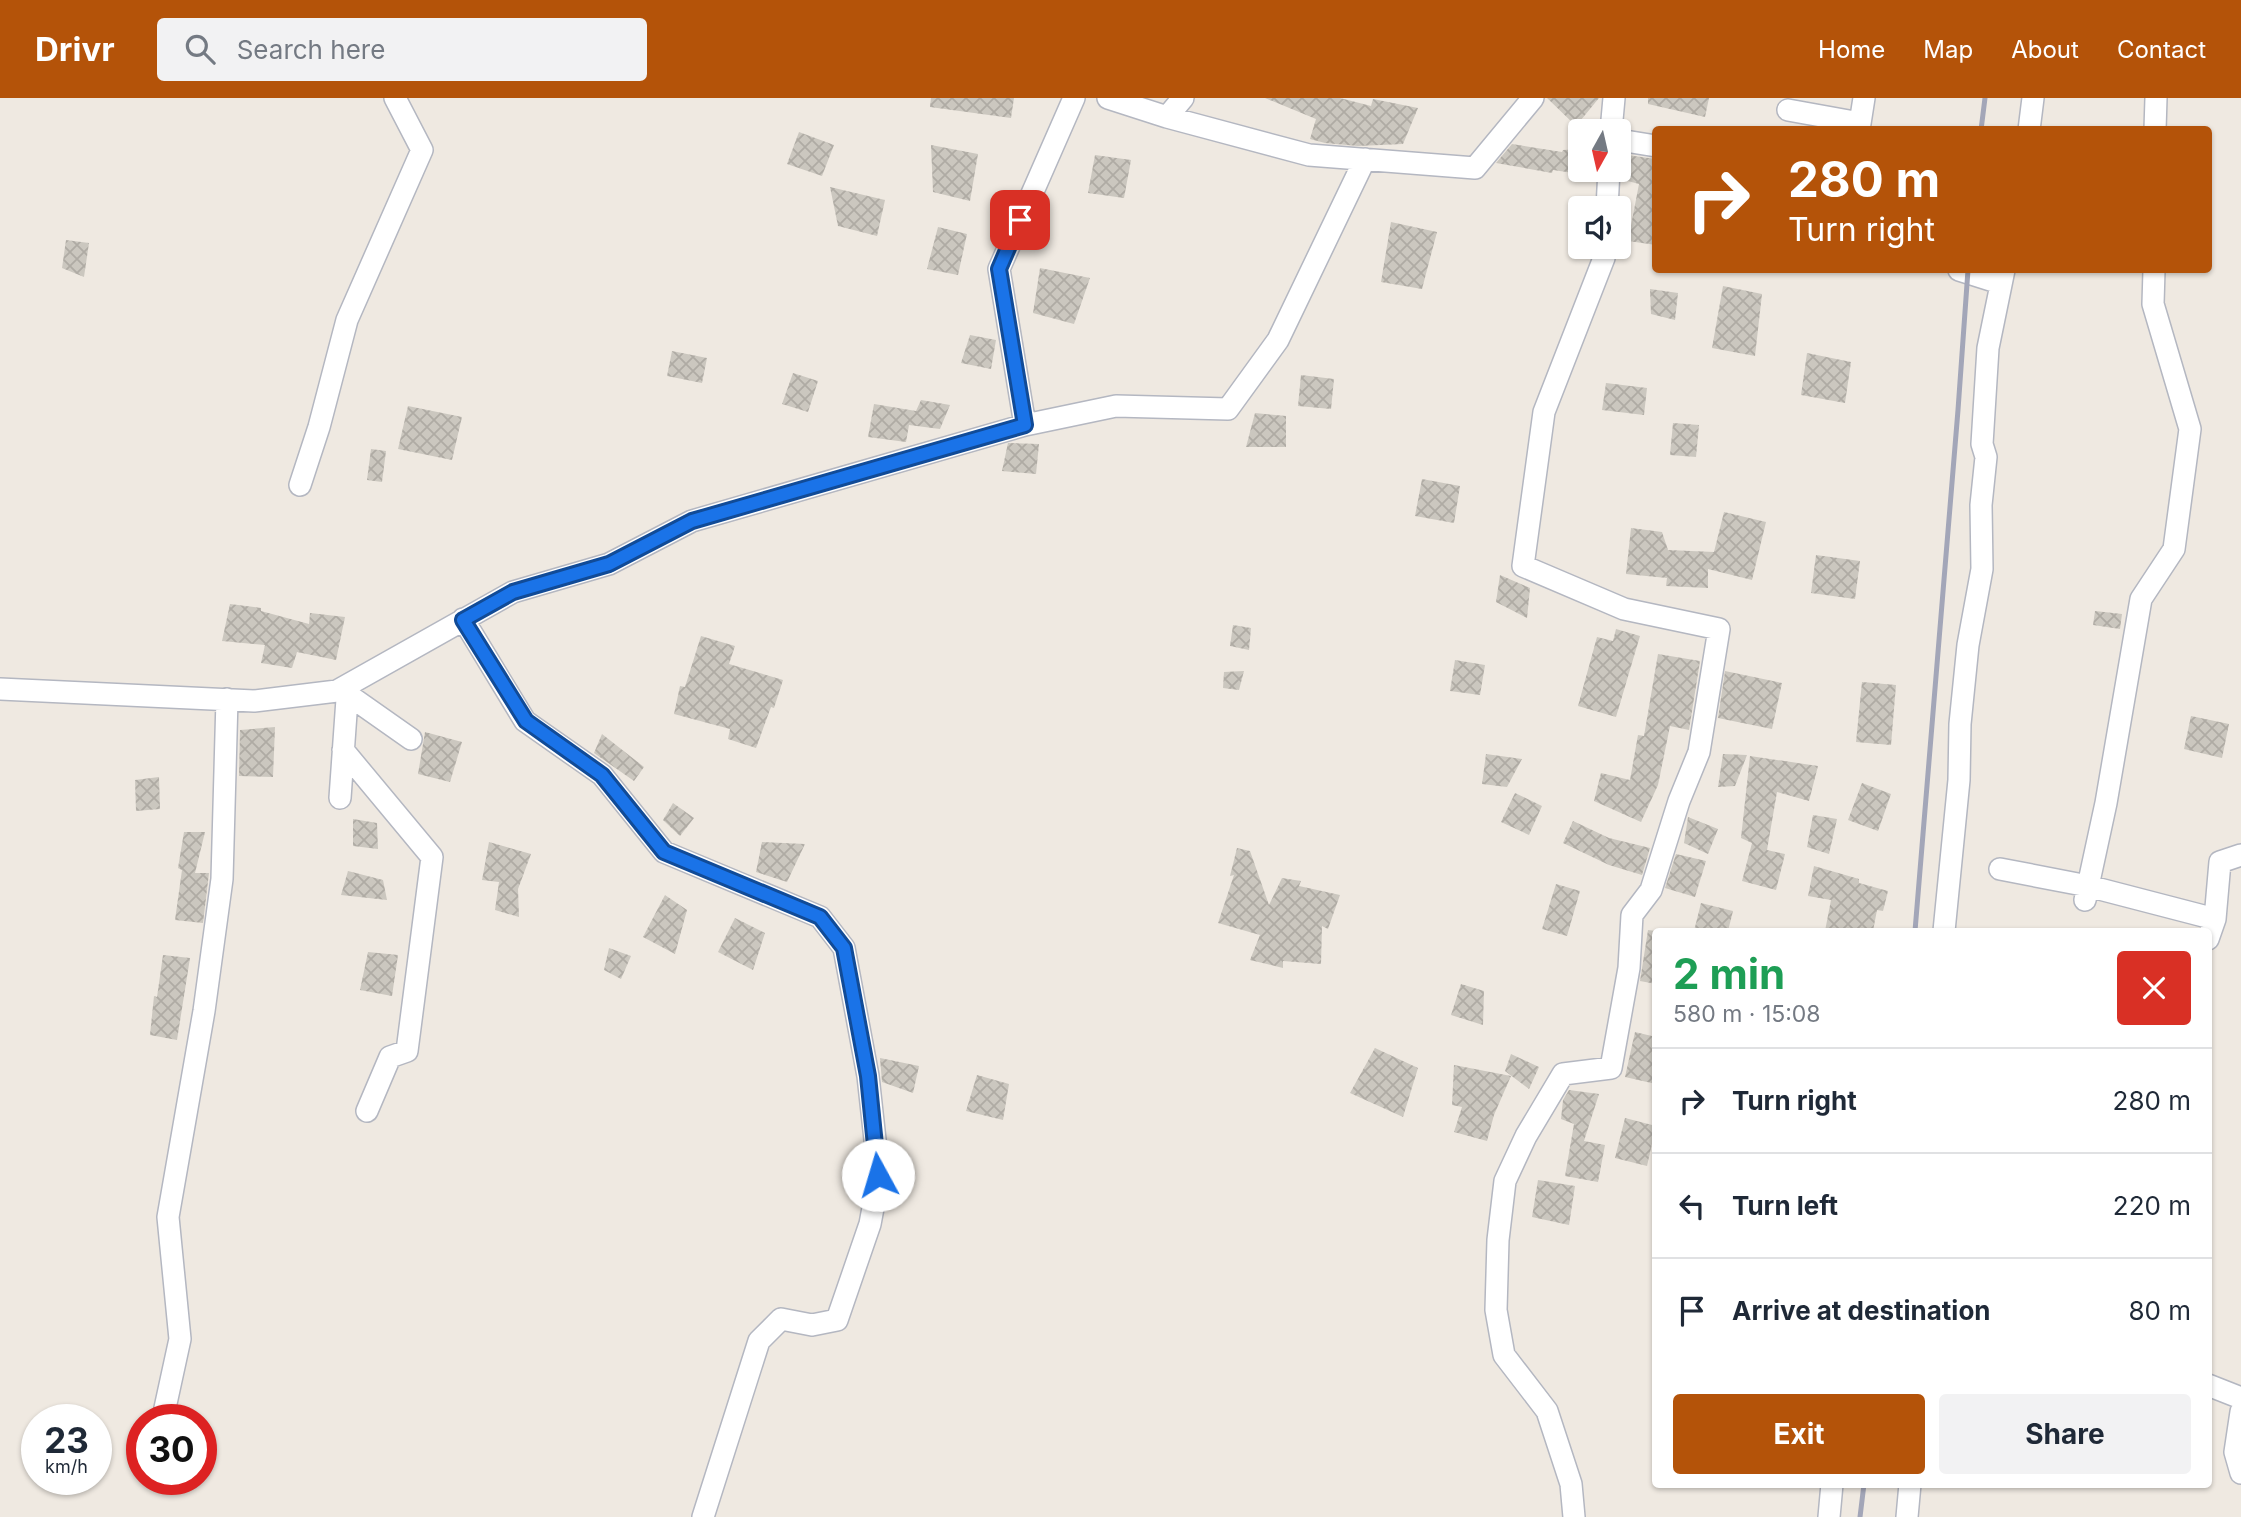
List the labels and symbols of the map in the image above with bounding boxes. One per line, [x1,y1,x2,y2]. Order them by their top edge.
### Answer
north arrow [1568,119,1631,182]
pin [990,190,1050,250]
position arrow [841,1138,915,1212]
speed limit sign: 30 [126,1404,217,1495]

